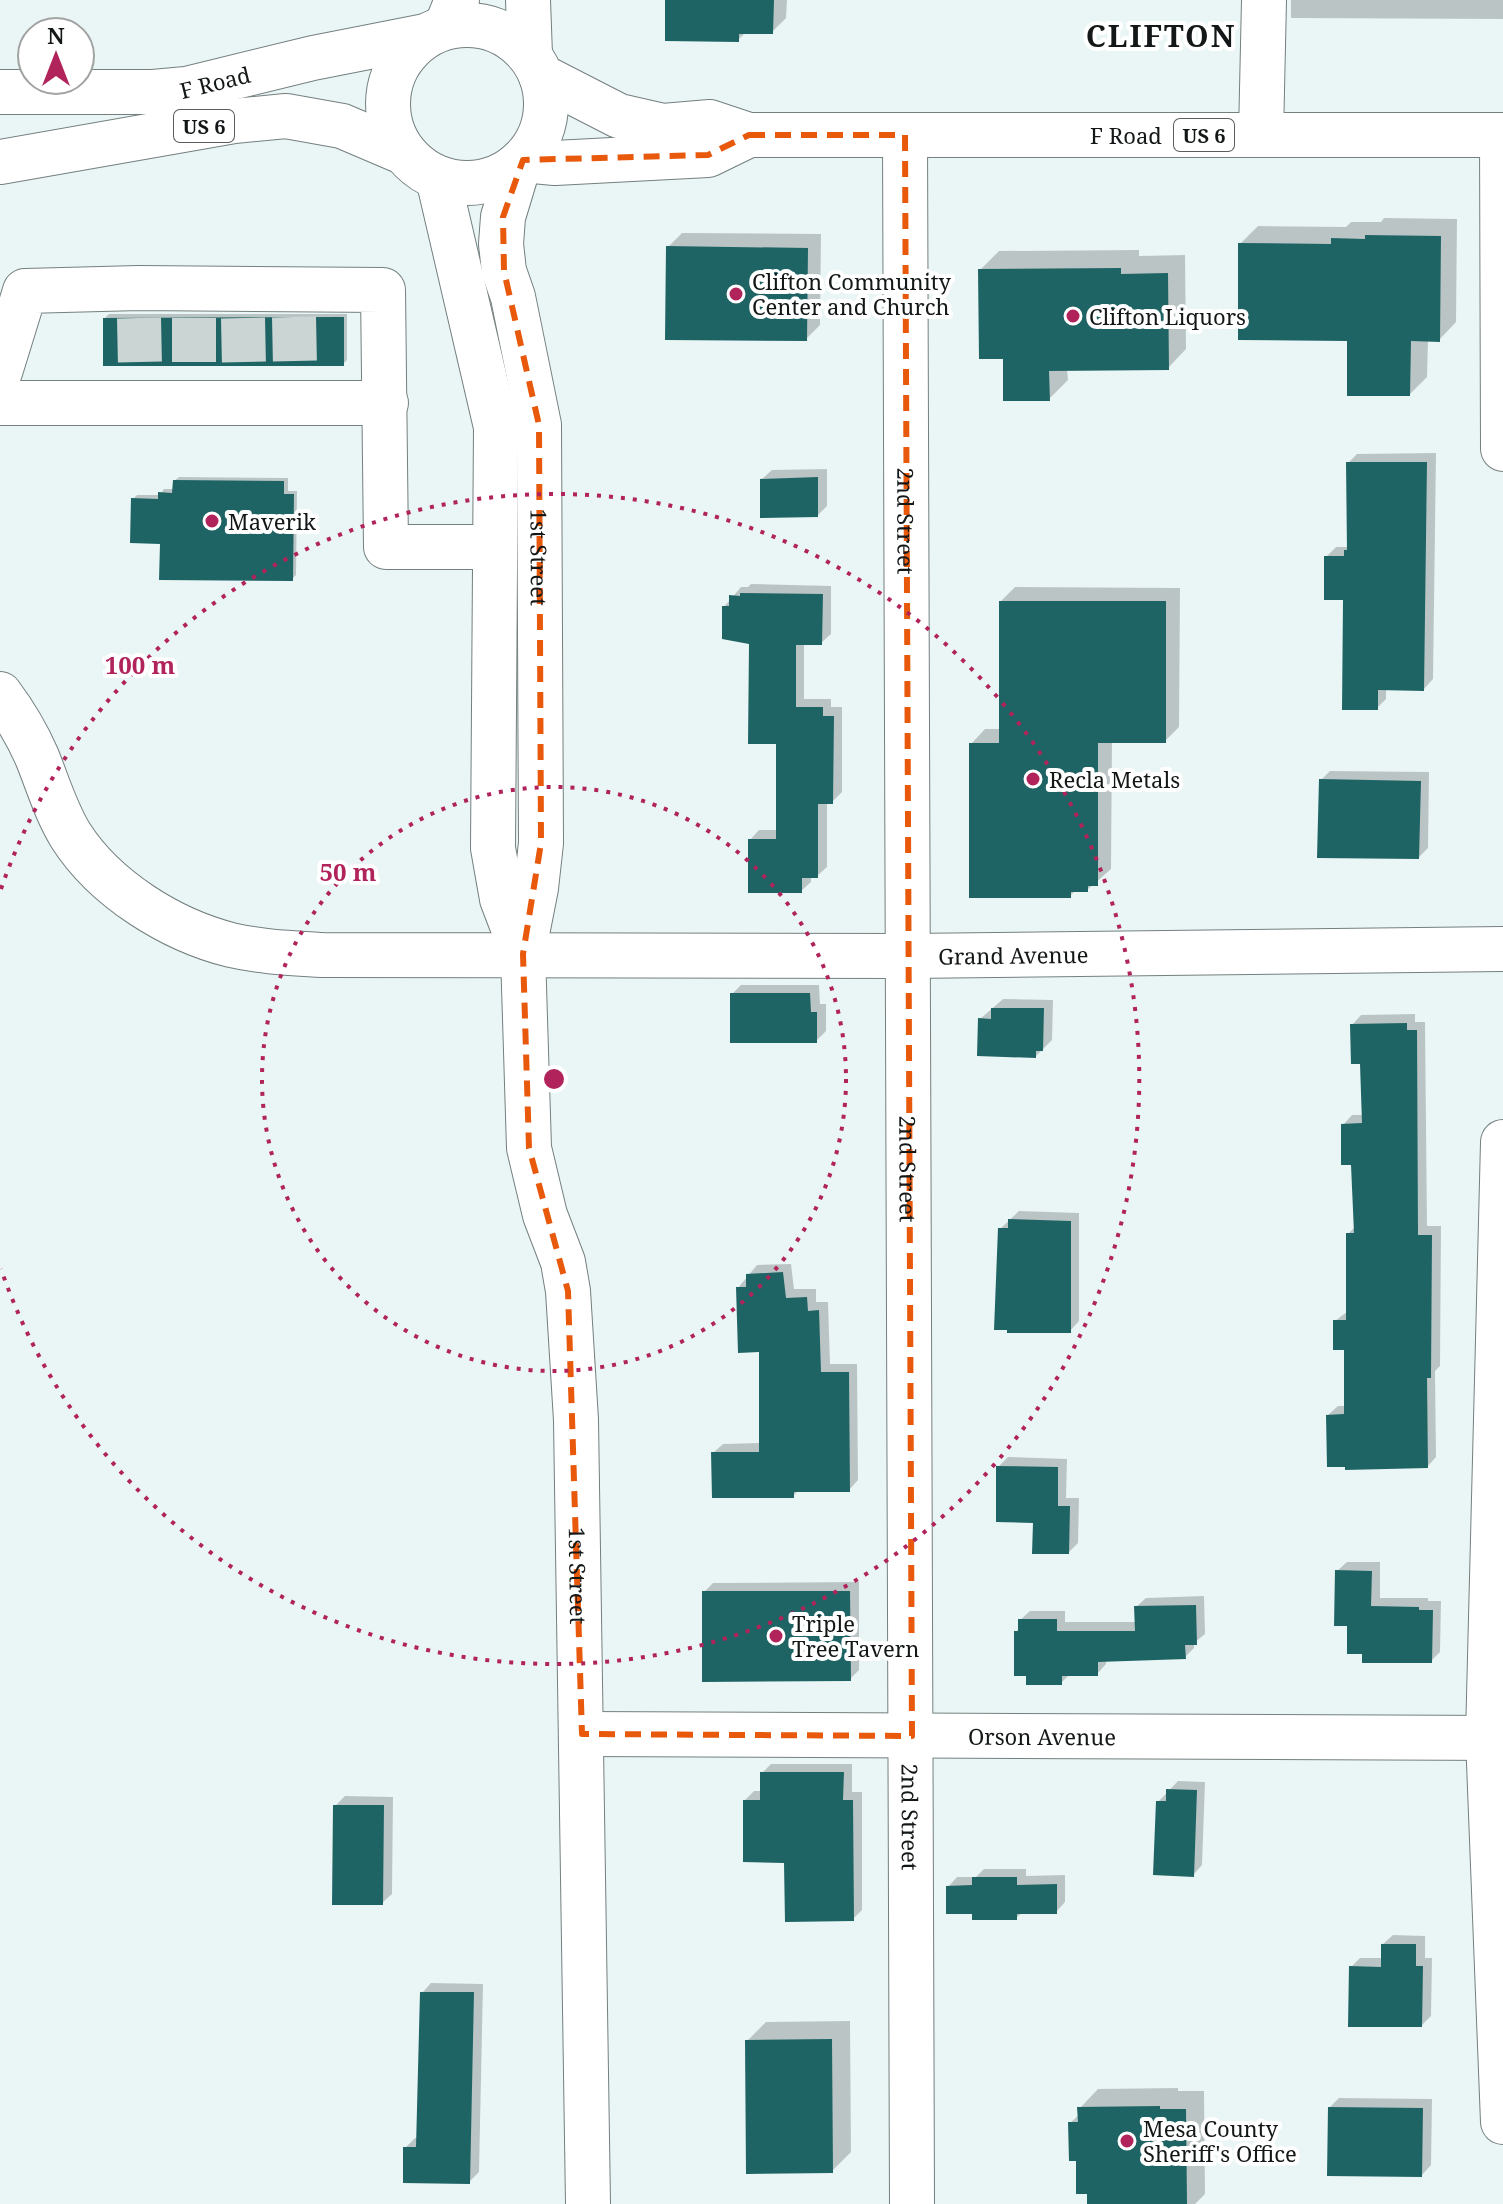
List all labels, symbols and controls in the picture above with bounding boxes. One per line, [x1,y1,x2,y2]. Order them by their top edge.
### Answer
district label: CLIFTON [1086,15,1236,56]
north arrow [16,16,96,96]
text: N [47,20,65,50]
street label: F Road [177,59,254,105]
road number: US 6 [174,110,234,142]
road number: US 6 [1174,119,1234,151]
street label: F Road [1090,120,1162,150]
place label: Clifton Community Center and Church [752,266,952,321]
marker: Clifton Community Center and Church [727,285,745,303]
place label: Clifton Liquors [1089,301,1246,331]
marker: Clifton Liquors [1064,307,1082,325]
street label: 2nd Street [891,467,921,575]
place label: Maverik [228,506,316,536]
street label: 1st Street [524,509,555,606]
marker: Maverik [203,512,221,530]
text: 100 m [105,648,176,681]
place label: Recla Metals [1049,764,1180,794]
marker: Recla Metals [1024,770,1042,788]
text: 50 m [319,855,377,888]
street label: Grand Avenue [938,939,1089,971]
centre of rings [540,1065,568,1093]
street label: 2nd Street [893,1115,924,1223]
street label: 1st Street [563,1527,594,1625]
place label: Triple Tree Tavern [792,1608,919,1663]
marker: Triple Tree Tavern [767,1627,785,1645]
street label: Orson Avenue [968,1721,1116,1751]
street label: 2nd Street [896,1763,926,1871]
place label: Mesa County Sheriff's Office [1143,2113,1297,2168]
marker: Mesa County Sheriff's Office [1118,2132,1136,2150]

